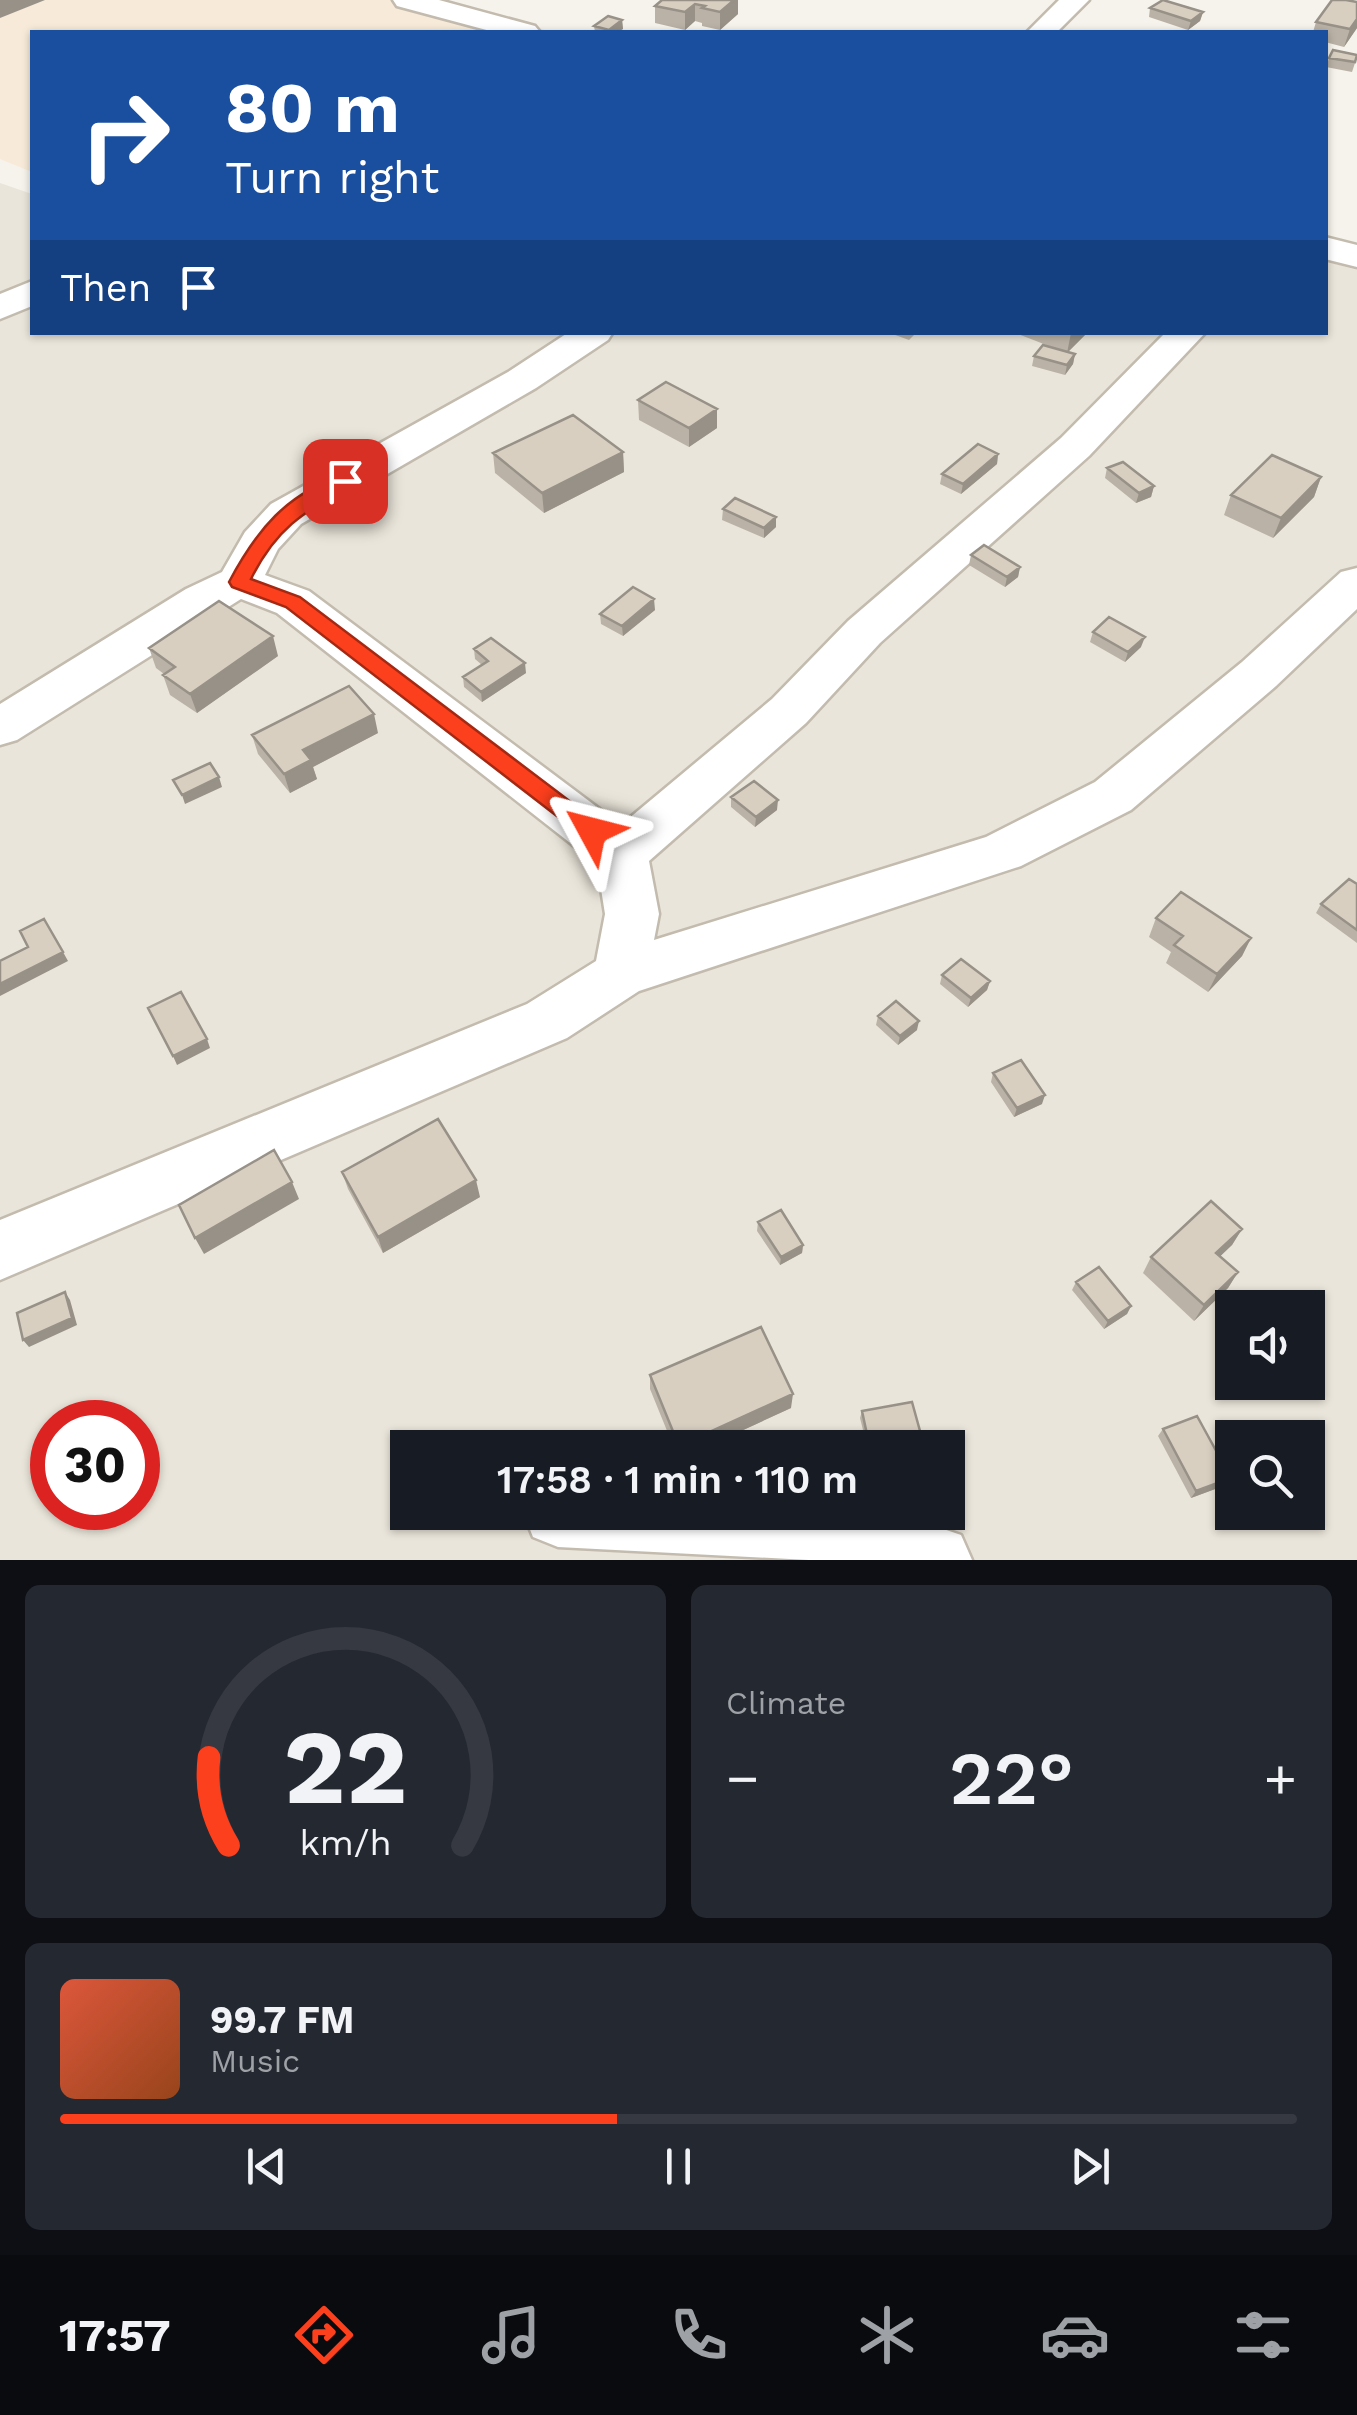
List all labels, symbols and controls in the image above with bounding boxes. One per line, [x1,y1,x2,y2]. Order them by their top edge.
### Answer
text: 80 m [225,67,400,149]
icon: right [60,70,190,200]
text: Turn right [225,151,439,204]
icon: arrive [171,260,226,315]
text: Then [60,266,151,310]
pin [303,439,388,524]
icon: arrive [318,454,373,509]
position arrow [540,779,644,883]
map controls [1215,1290,1325,1530]
button: sound [1215,1290,1325,1400]
speed limit sign: 30 [30,1400,160,1530]
button: search [1215,1420,1325,1530]
text: 17:58 · 1 min · 110 m [497,1458,858,1502]
text: Climate [726,1684,846,1722]
text: 22 [284,1706,407,1828]
text: 22° [949,1734,1074,1822]
text: − [726,1746,759,1810]
text: + [1264,1746,1297,1810]
text: km/h [299,1822,392,1864]
text: 99.7 FM [210,1998,354,2042]
text: Music [210,2042,300,2080]
icon: previous [239,2139,294,2194]
icon: pause [651,2139,706,2194]
icon: next [1063,2139,1118,2194]
icon: directions [289,2300,359,2370]
icon: music [476,2300,546,2370]
icon: phone [664,2300,734,2370]
icon: climate [852,2300,922,2370]
icon: car [1040,2300,1110,2370]
icon: filters [1228,2300,1298,2370]
text: 17:57 [59,2309,171,2362]

